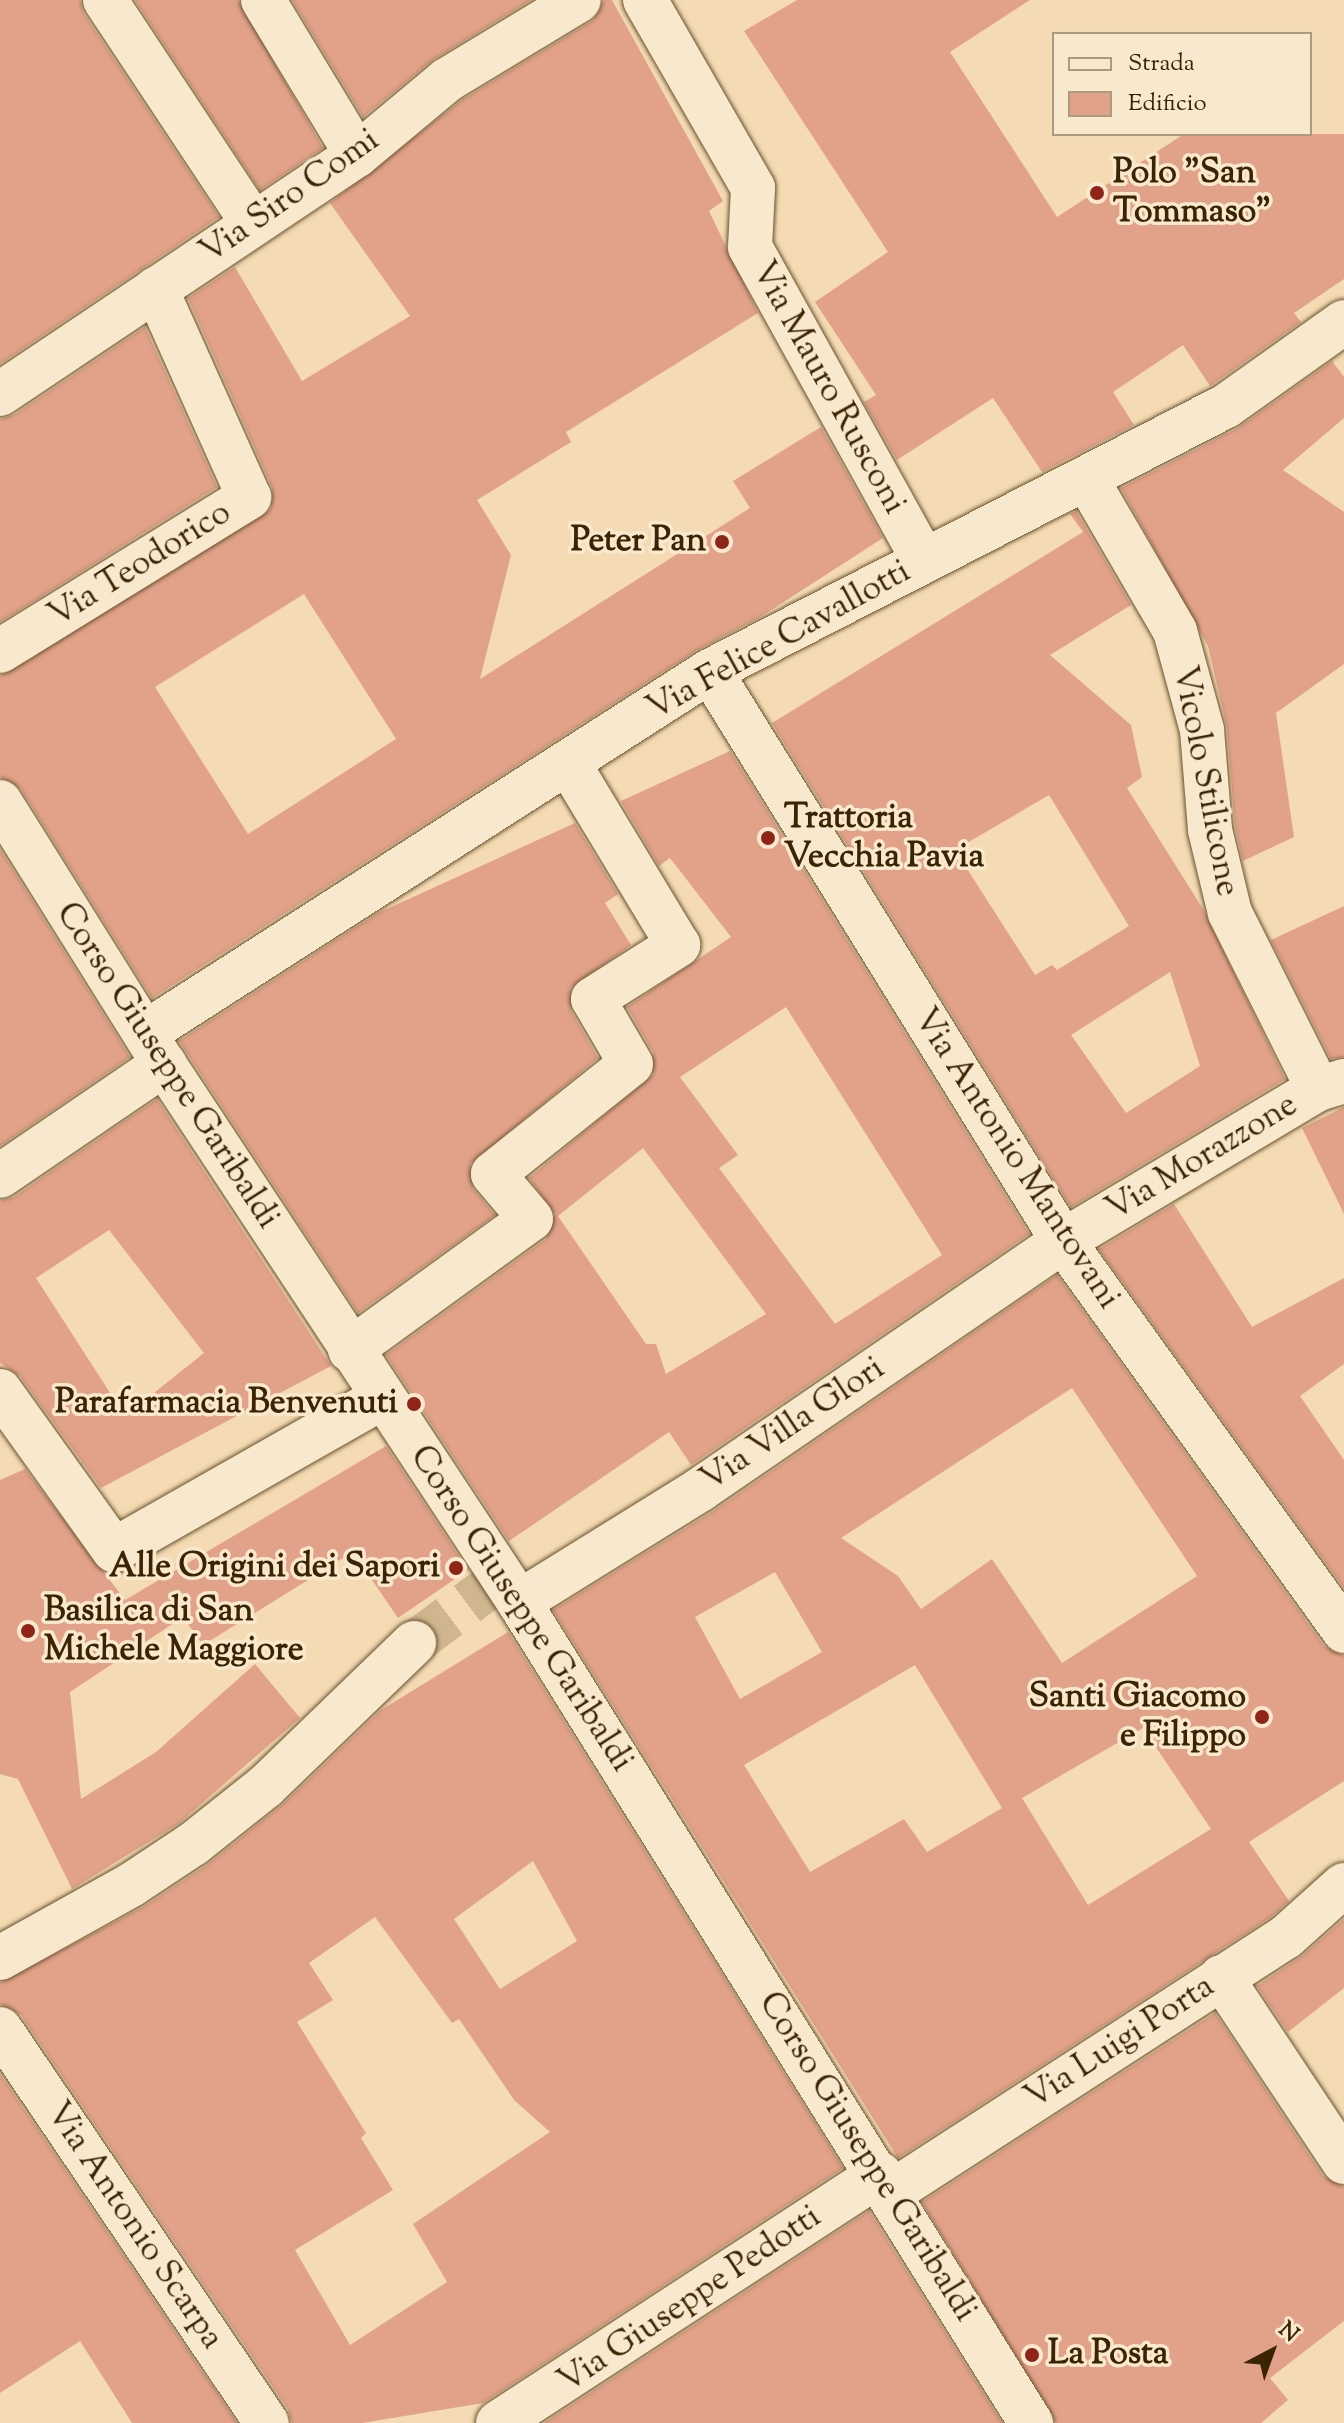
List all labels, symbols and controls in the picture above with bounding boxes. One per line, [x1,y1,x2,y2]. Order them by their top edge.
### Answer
legend [1052,32,1312,136]
text: Strada [1128,47,1195,81]
text: Edificio [1128,87,1207,121]
street label: Via Siro Comi [193,120,387,274]
place label: Polo "San Tommaso" [1113,153,1271,232]
marker: Polo "San Tommaso" [1088,184,1106,202]
street label: Via Mauro Rusconi [742,254,914,522]
street label: Via Teodorico [41,493,239,637]
place label: Peter Pan [571,522,706,562]
marker: Peter Pan [713,533,731,551]
street label: Via Felice Cavallotti [640,552,918,730]
street label: Vicolo Stilicone [1163,662,1247,900]
place label: Trattoria Vecchia Pavia [784,798,984,878]
marker: Trattoria Vecchia Pavia [759,829,777,847]
street label: Corso Giuseppe Garibaldi [46,895,288,1237]
street label: Via Antonio Mantovani [904,1001,1128,1317]
street label: Via Morazzone [1099,1085,1305,1231]
street label: Via Villa Glori [693,1349,893,1501]
place label: Parafarmacia Benvenuti [55,1384,398,1424]
marker: Parafarmacia Benvenuti [405,1395,423,1413]
street label: Corso Giuseppe Garibaldi [400,1438,642,1780]
place label: Alle Origini dei Sapori [109,1548,440,1588]
marker: Alle Origini dei Sapori [447,1559,465,1577]
place label: Basilica di San Michele Maggiore [44,1591,304,1670]
marker: Basilica di San Michele Maggiore [19,1622,37,1640]
place label: Santi Giacomo e Filippo [1029,1677,1246,1756]
marker: Santi Giacomo e Filippo [1253,1708,1271,1726]
street label: Via Luigi Porta [1018,1967,1222,2119]
street label: Corso Giuseppe Garibaldi [749,1985,985,2329]
street label: Via Antonio Scarpa [36,2095,232,2357]
street label: Via Giuseppe Pedotti [551,2197,829,2403]
north arrow [1232,2311,1312,2391]
text: N [1271,2315,1305,2351]
place label: La Posta [1048,2335,1168,2375]
marker: La Posta [1023,2346,1041,2364]

